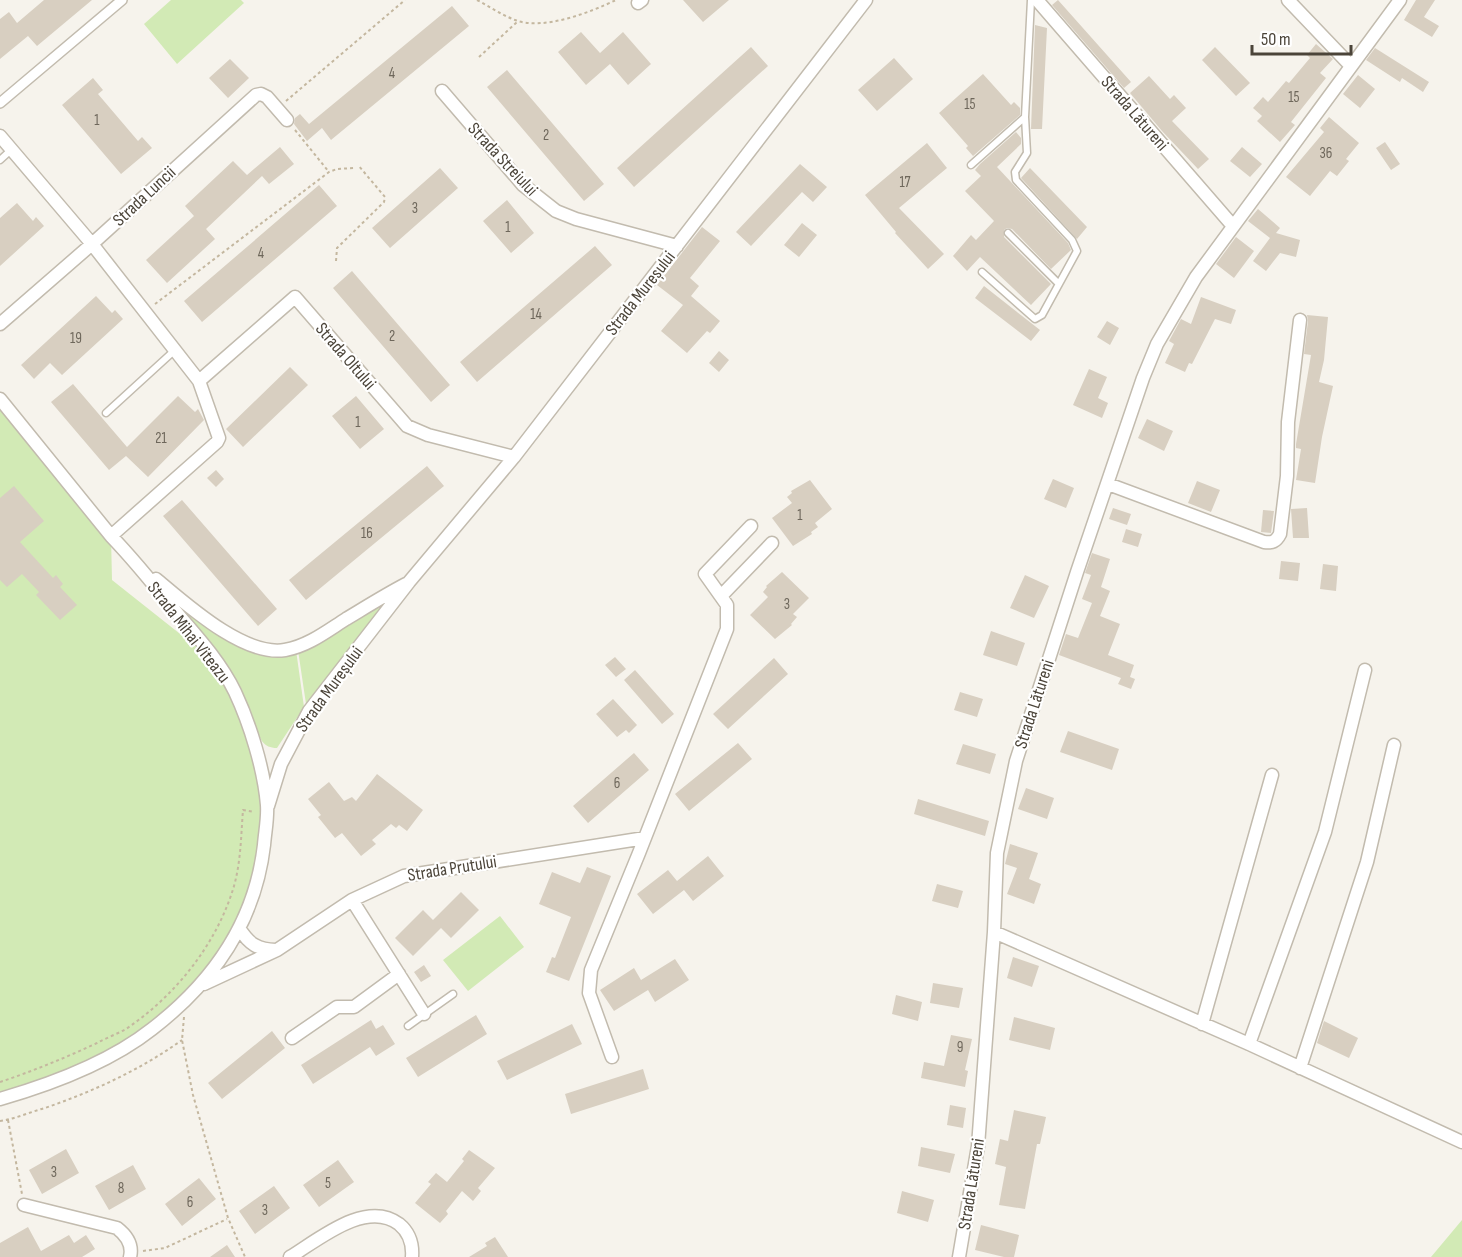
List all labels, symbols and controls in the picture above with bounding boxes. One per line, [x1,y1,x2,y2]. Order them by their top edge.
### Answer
scale bar [1252,18,1351,56]
text: 50 m [1261,29,1291,50]
house number: 4 [389,64,395,83]
street label: Strada Lătureni [1096,72,1173,155]
house number: 15 [1288,88,1300,107]
house number: 15 [964,95,976,114]
house number: 1 [94,111,100,130]
street label: Strada Streiului [463,118,542,200]
house number: 2 [543,126,549,145]
house number: 36 [1320,144,1332,163]
street label: Strada Luncii [109,162,180,231]
house number: 17 [899,173,911,192]
house number: 3 [412,199,418,218]
house number: 1 [505,218,511,237]
house number: 4 [258,244,264,263]
street label: Strada Mureșului [601,247,680,340]
house number: 14 [530,305,542,324]
street label: Strada Oltului [311,319,380,394]
house number: 2 [389,327,395,346]
house number: 19 [70,329,82,348]
house number: 1 [355,413,361,432]
house number: 21 [155,429,167,448]
house number: 1 [797,506,803,525]
house number: 16 [361,524,373,543]
street label: Strada Mihai Viteazu [143,578,234,687]
house number: 3 [784,595,790,614]
street label: Strada Mureșului [291,642,368,736]
street label: Strada Lătureni [1010,657,1059,751]
house number: 6 [614,774,620,793]
street label: Strada Prutului [406,851,498,886]
house number: 9 [957,1038,963,1057]
street label: Strada Lătureni [954,1137,989,1231]
house number: 3 [51,1163,57,1182]
house number: 5 [325,1174,331,1193]
house number: 8 [118,1179,124,1198]
house number: 6 [187,1193,193,1212]
house number: 3 [262,1201,268,1220]

